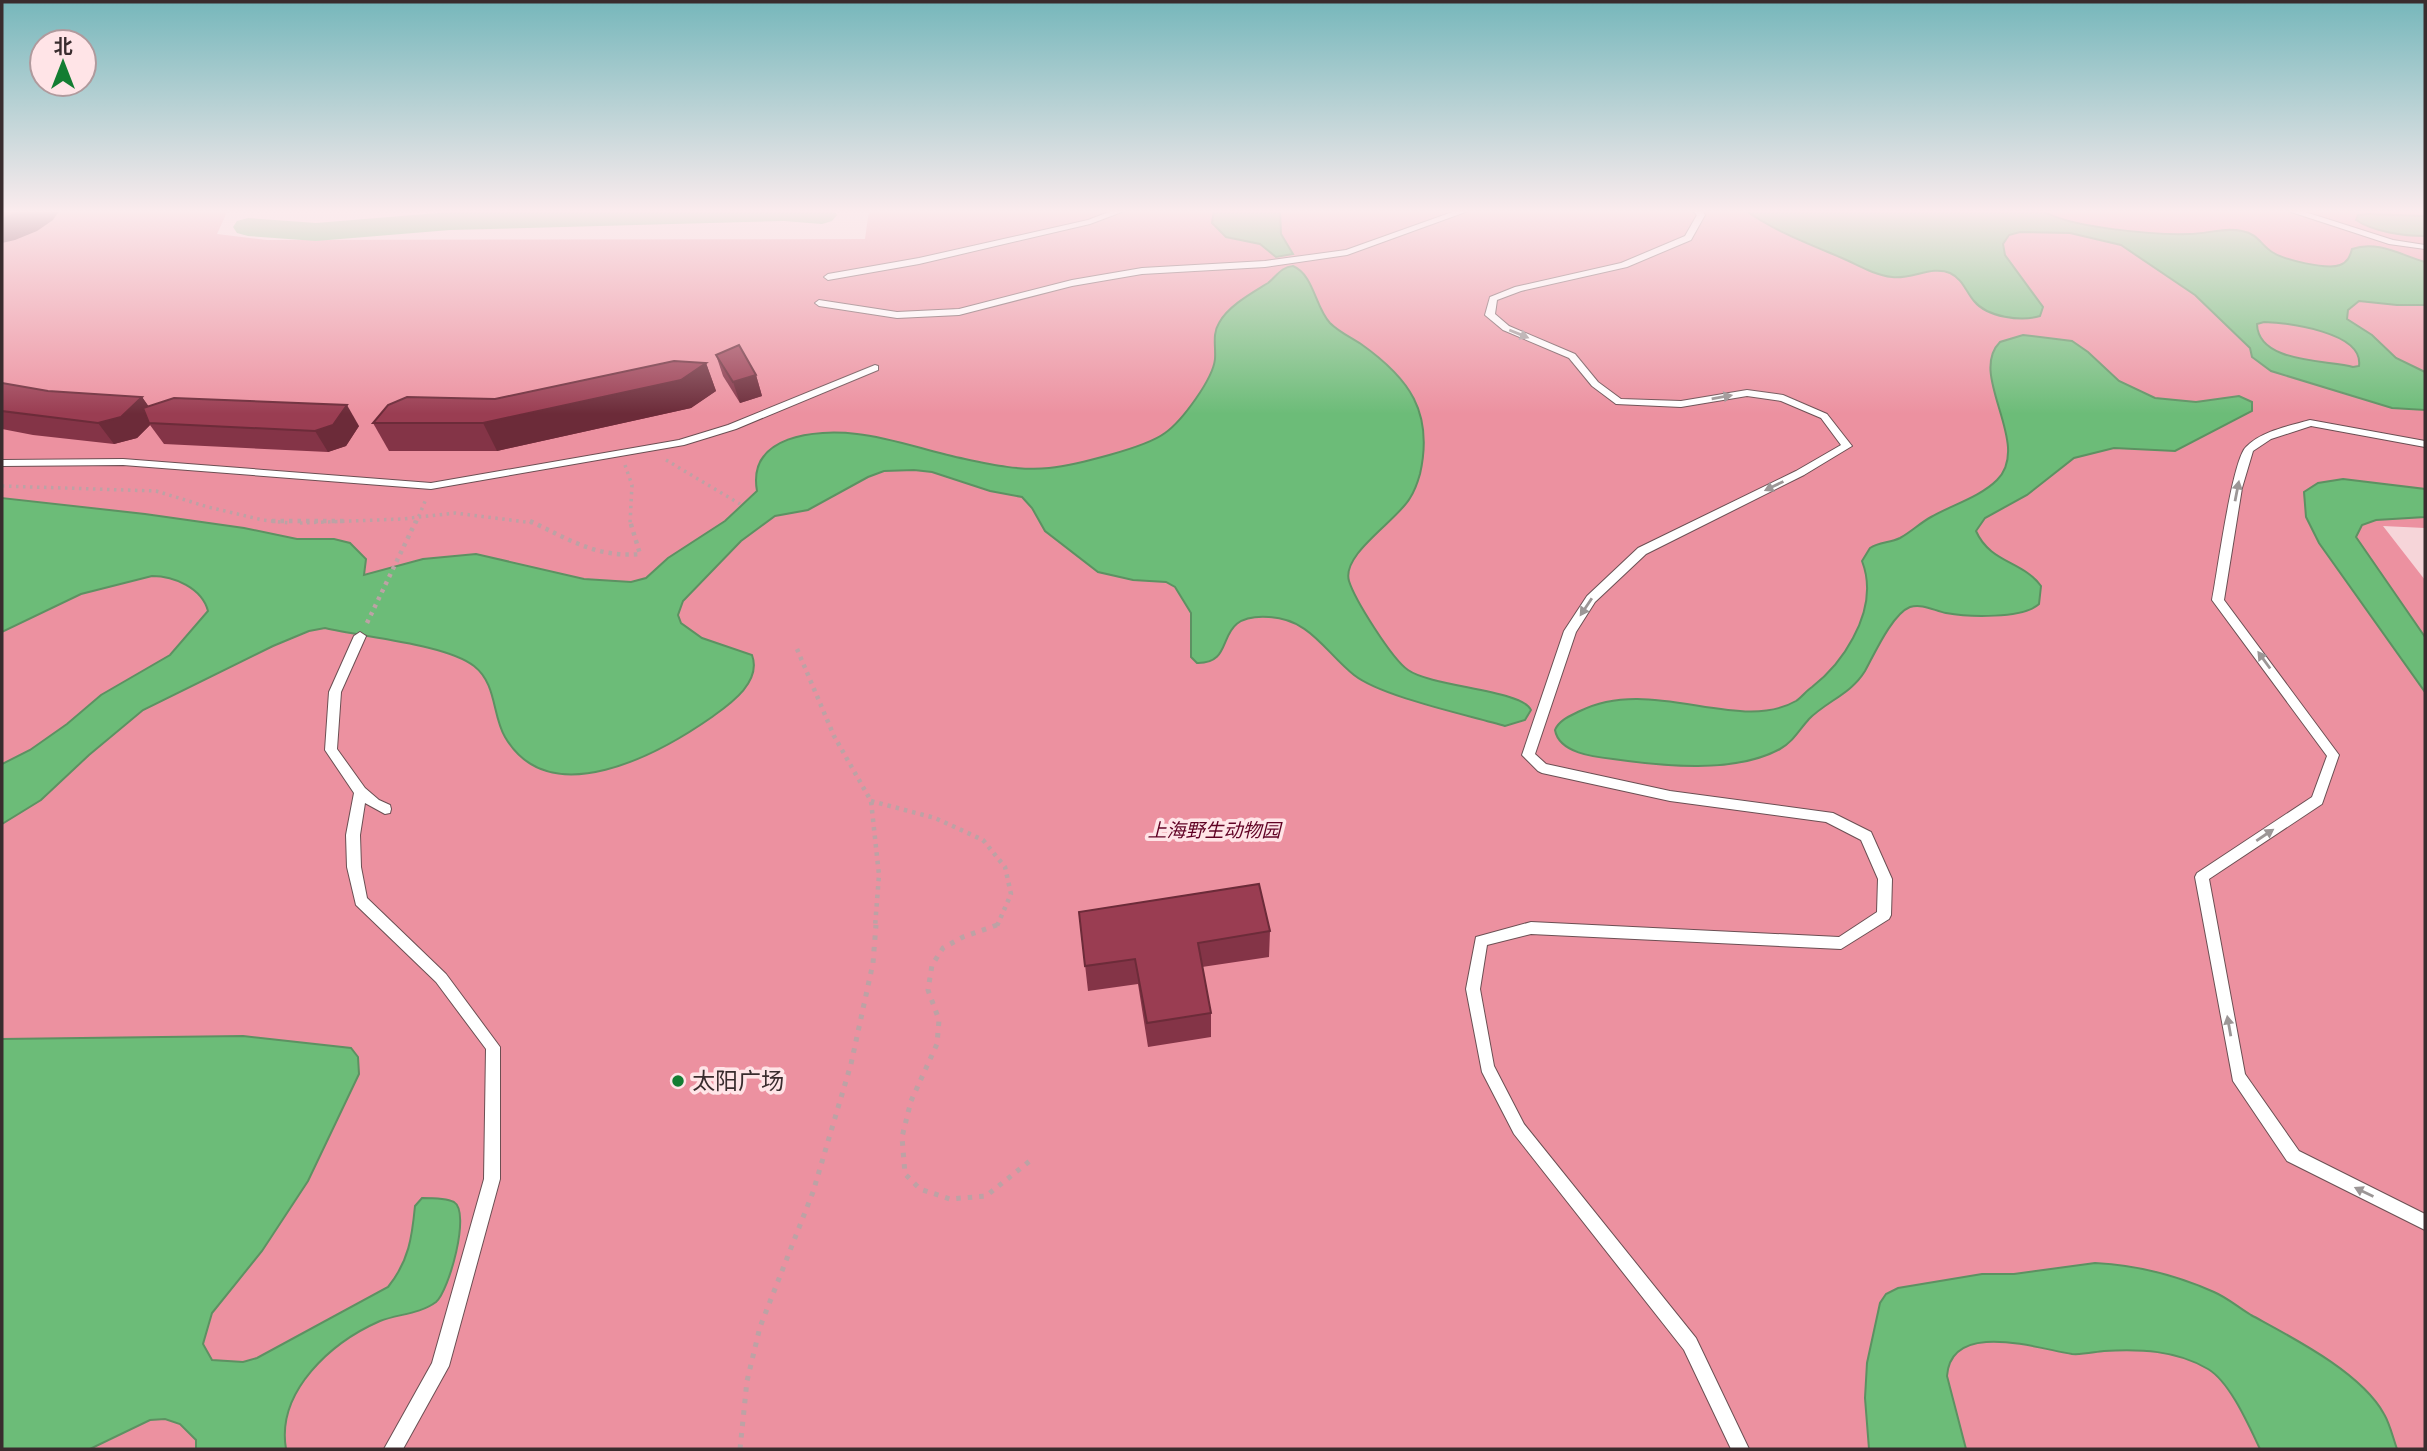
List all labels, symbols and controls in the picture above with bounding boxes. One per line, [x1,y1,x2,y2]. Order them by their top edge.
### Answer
north arrow [28,28,98,98]
text: 北 [53,35,73,58]
one-way arrow [1508,328,1529,339]
one-way arrow [1711,391,1733,402]
one-way arrow [1764,480,1784,492]
one-way arrow [2232,480,2243,502]
one-way arrow [1580,598,1593,617]
one-way arrow [2257,651,2271,669]
park label: 上海野生动物园 [1147,819,1283,842]
one-way arrow [2256,828,2274,842]
one-way arrow [2223,1015,2234,1037]
place label: 太阳广场 [692,1068,784,1095]
marker: 太阳广场 [670,1073,686,1089]
one-way arrow [2354,1186,2374,1197]

